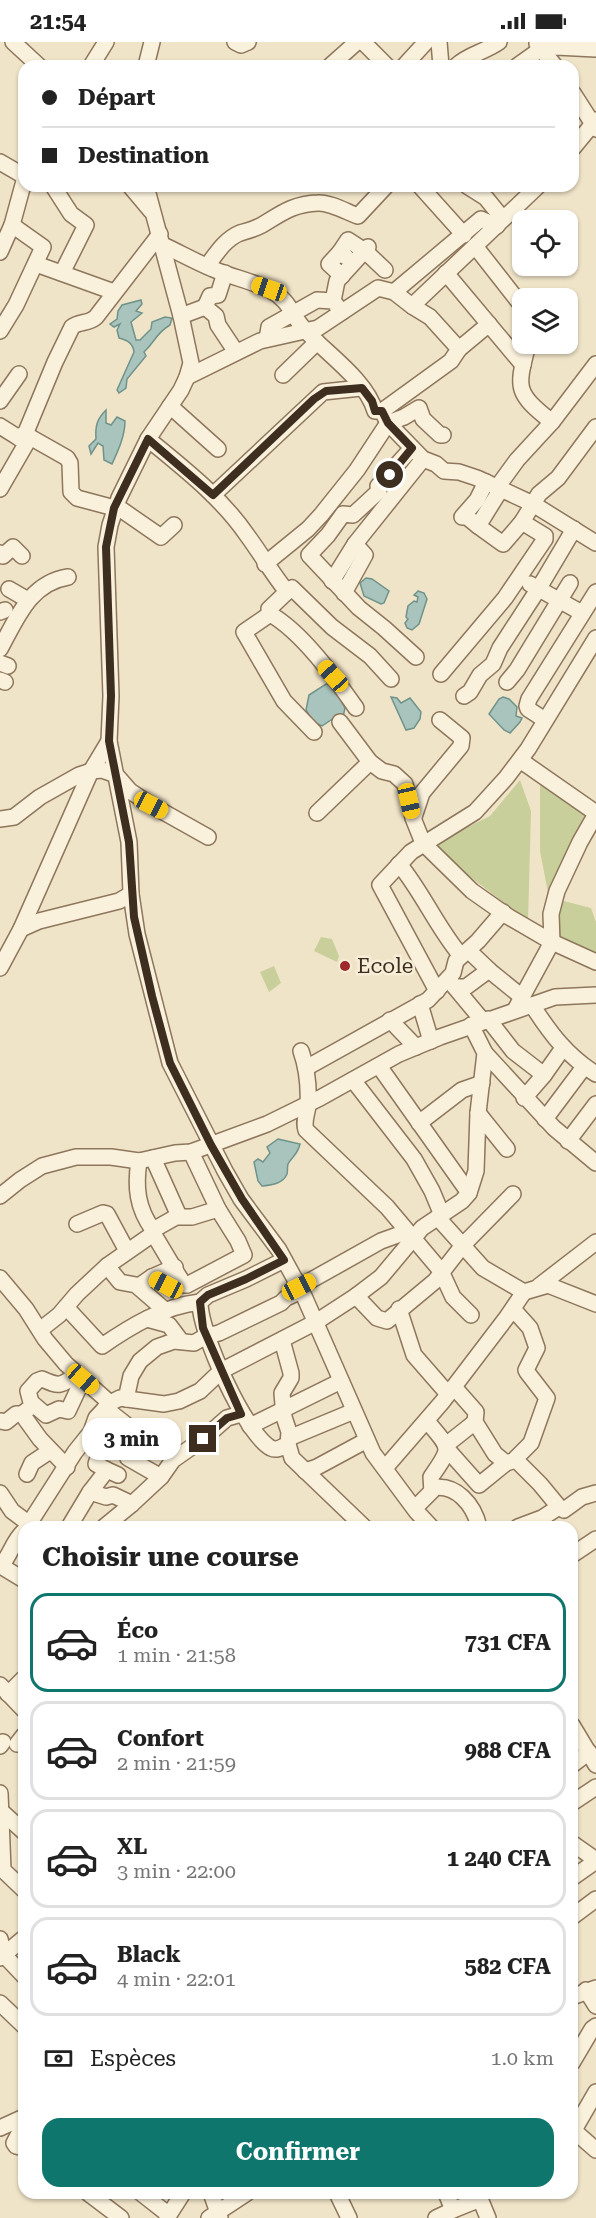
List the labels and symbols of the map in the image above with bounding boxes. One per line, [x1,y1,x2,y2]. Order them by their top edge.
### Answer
car [249,275,289,303]
route start [376,461,403,488]
car [314,657,352,695]
car [396,781,422,821]
car [131,789,171,821]
place label: Ecole [357,954,413,978]
marker: Ecole [338,959,352,973]
car [146,1269,186,1301]
car [279,1271,319,1303]
car [64,1360,102,1398]
callout: 3 min [83,1418,182,1460]
route end [189,1425,216,1452]

